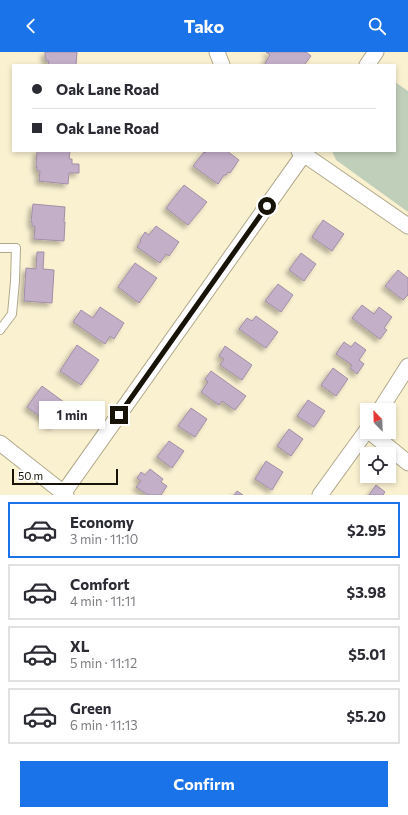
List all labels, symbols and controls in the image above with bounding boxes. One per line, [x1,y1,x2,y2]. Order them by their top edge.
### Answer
icon: back [20,15,42,37]
text: Tako [184,15,224,37]
icon: search [366,15,388,37]
text: Oak Lane Road [56,80,159,98]
text: Oak Lane Road [56,119,159,137]
route start [258,197,276,215]
callout: 1 min [39,401,105,429]
north arrow [360,403,396,439]
map controls [360,403,396,483]
route end [110,406,128,424]
text: 1 min [57,407,87,423]
button: locate [360,447,396,483]
scale bar [12,467,118,486]
text: 50 m [18,469,43,482]
icon: car [22,512,58,548]
text: Economy [70,513,134,531]
text: $2.95 [347,521,386,539]
text: 3 min · 11:10 [70,531,138,547]
icon: car [22,574,58,610]
text: Comfort [70,575,130,593]
text: $3.98 [347,583,386,601]
text: 4 min · 11:11 [70,593,136,609]
icon: car [22,636,58,672]
text: XL [70,637,89,655]
text: $5.01 [348,645,386,663]
text: 5 min · 11:12 [70,655,137,671]
icon: car [22,698,58,734]
text: Green [70,699,111,717]
text: $5.20 [346,707,386,725]
text: 6 min · 11:13 [70,717,138,733]
button: Confirm [20,761,388,807]

